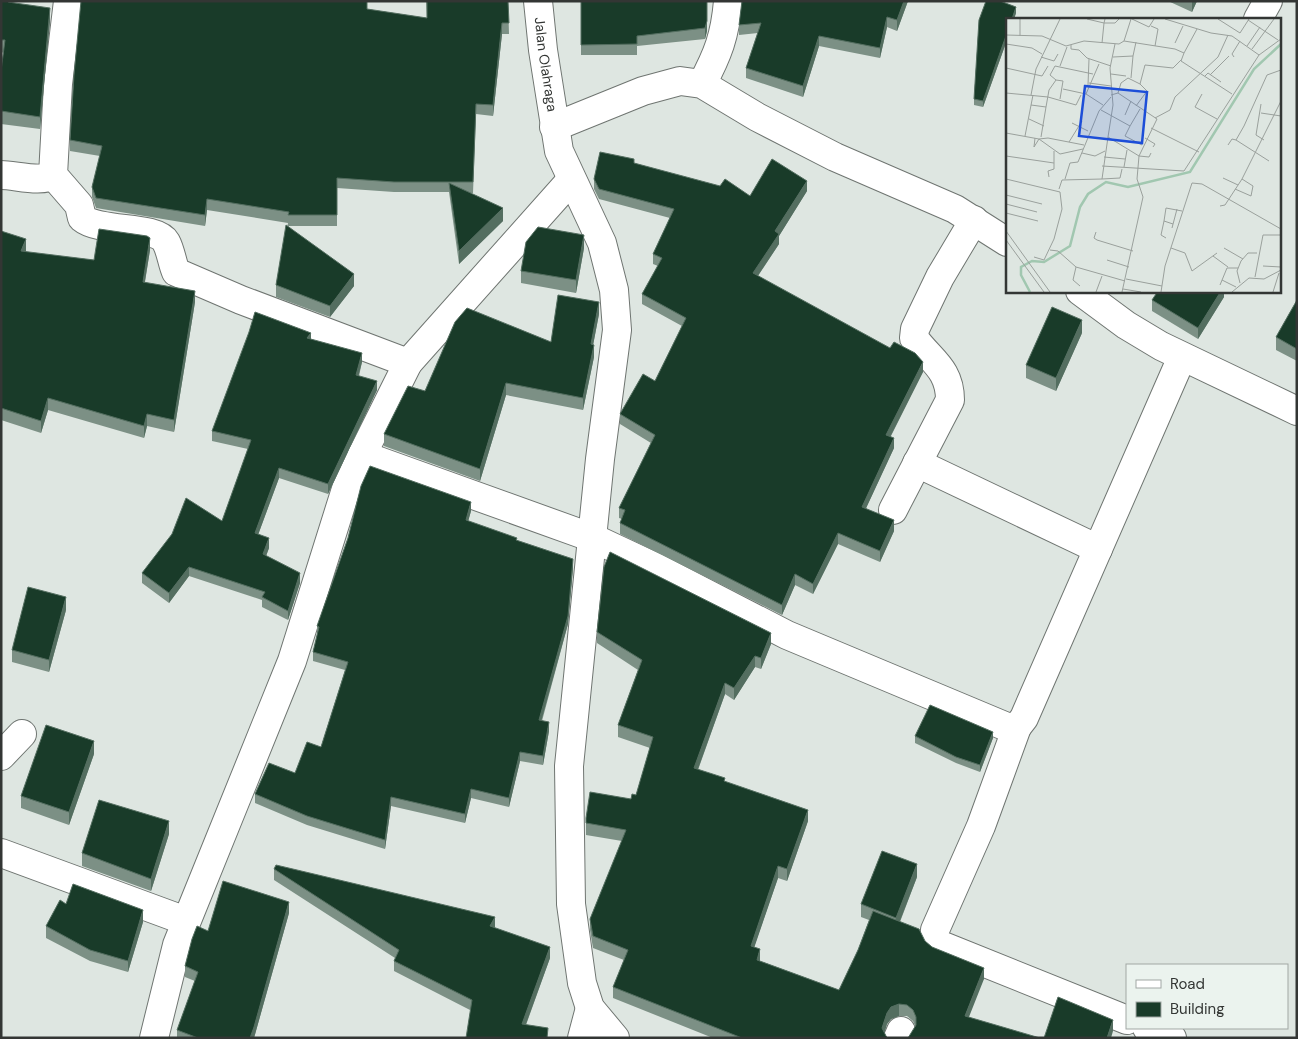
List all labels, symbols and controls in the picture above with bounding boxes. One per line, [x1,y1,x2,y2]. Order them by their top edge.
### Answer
street label: Jalan Olahraga [531,16,562,113]
inset map [1006,18,1280,292]
legend [1126,964,1288,1029]
text: Road [1170,974,1205,994]
text: Building [1170,999,1225,1019]

